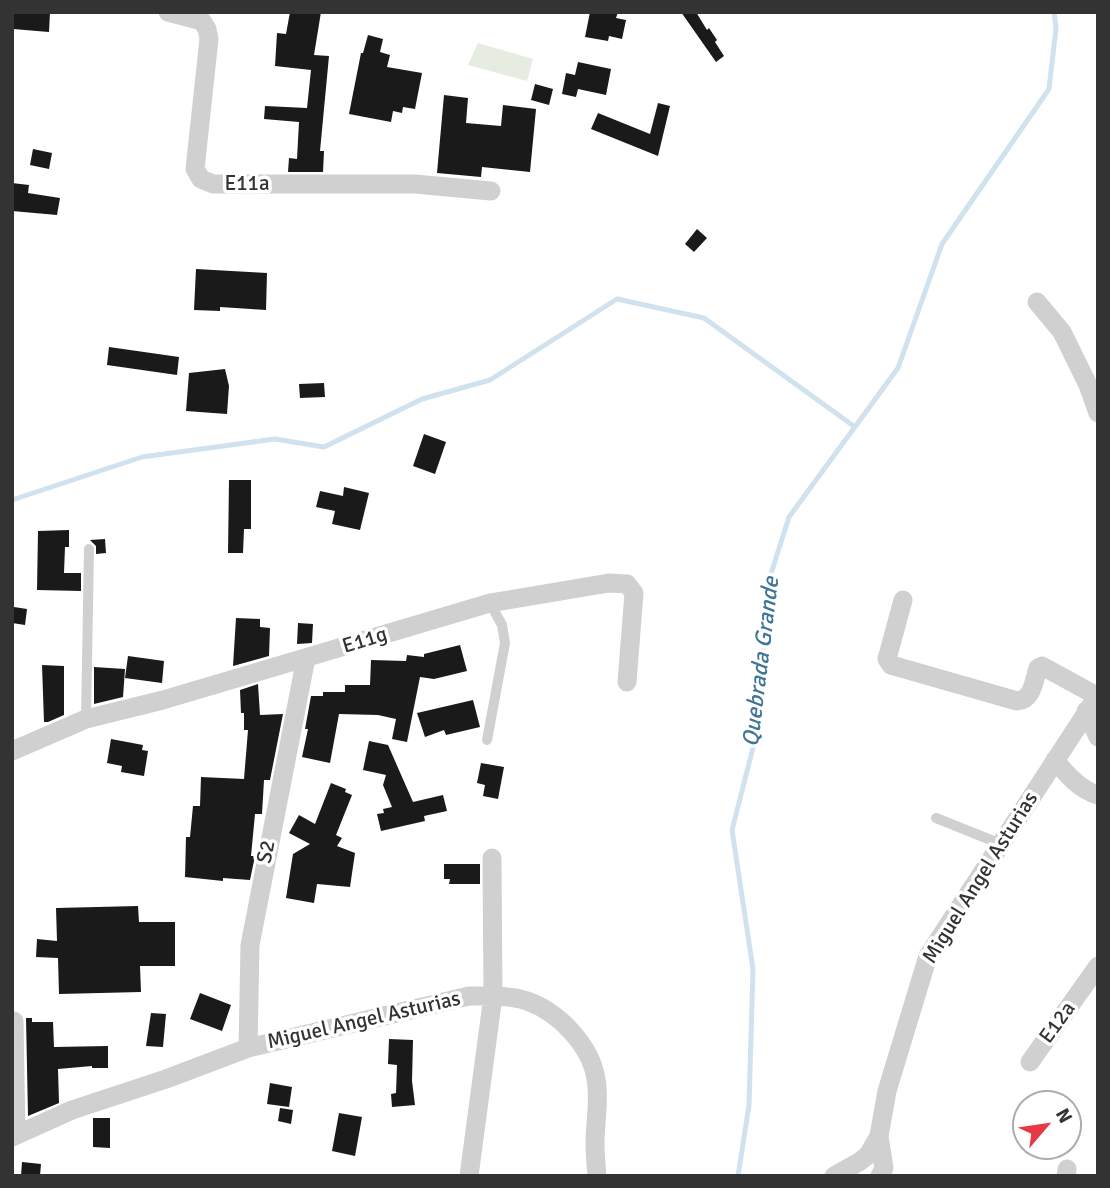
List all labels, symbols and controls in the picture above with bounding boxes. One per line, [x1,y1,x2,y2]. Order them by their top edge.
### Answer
street label: E11a [224,171,270,197]
water label: Quebrada Grande [738,575,786,749]
street label: E11g [339,622,391,660]
street label: Miguel Angel Asturias [918,788,1044,968]
street label: S2 [252,838,282,866]
street label: Miguel Angel Asturias [265,986,463,1056]
street label: E12a [1035,997,1081,1049]
north arrow [1012,1090,1082,1160]
text: N [1050,1104,1077,1127]

